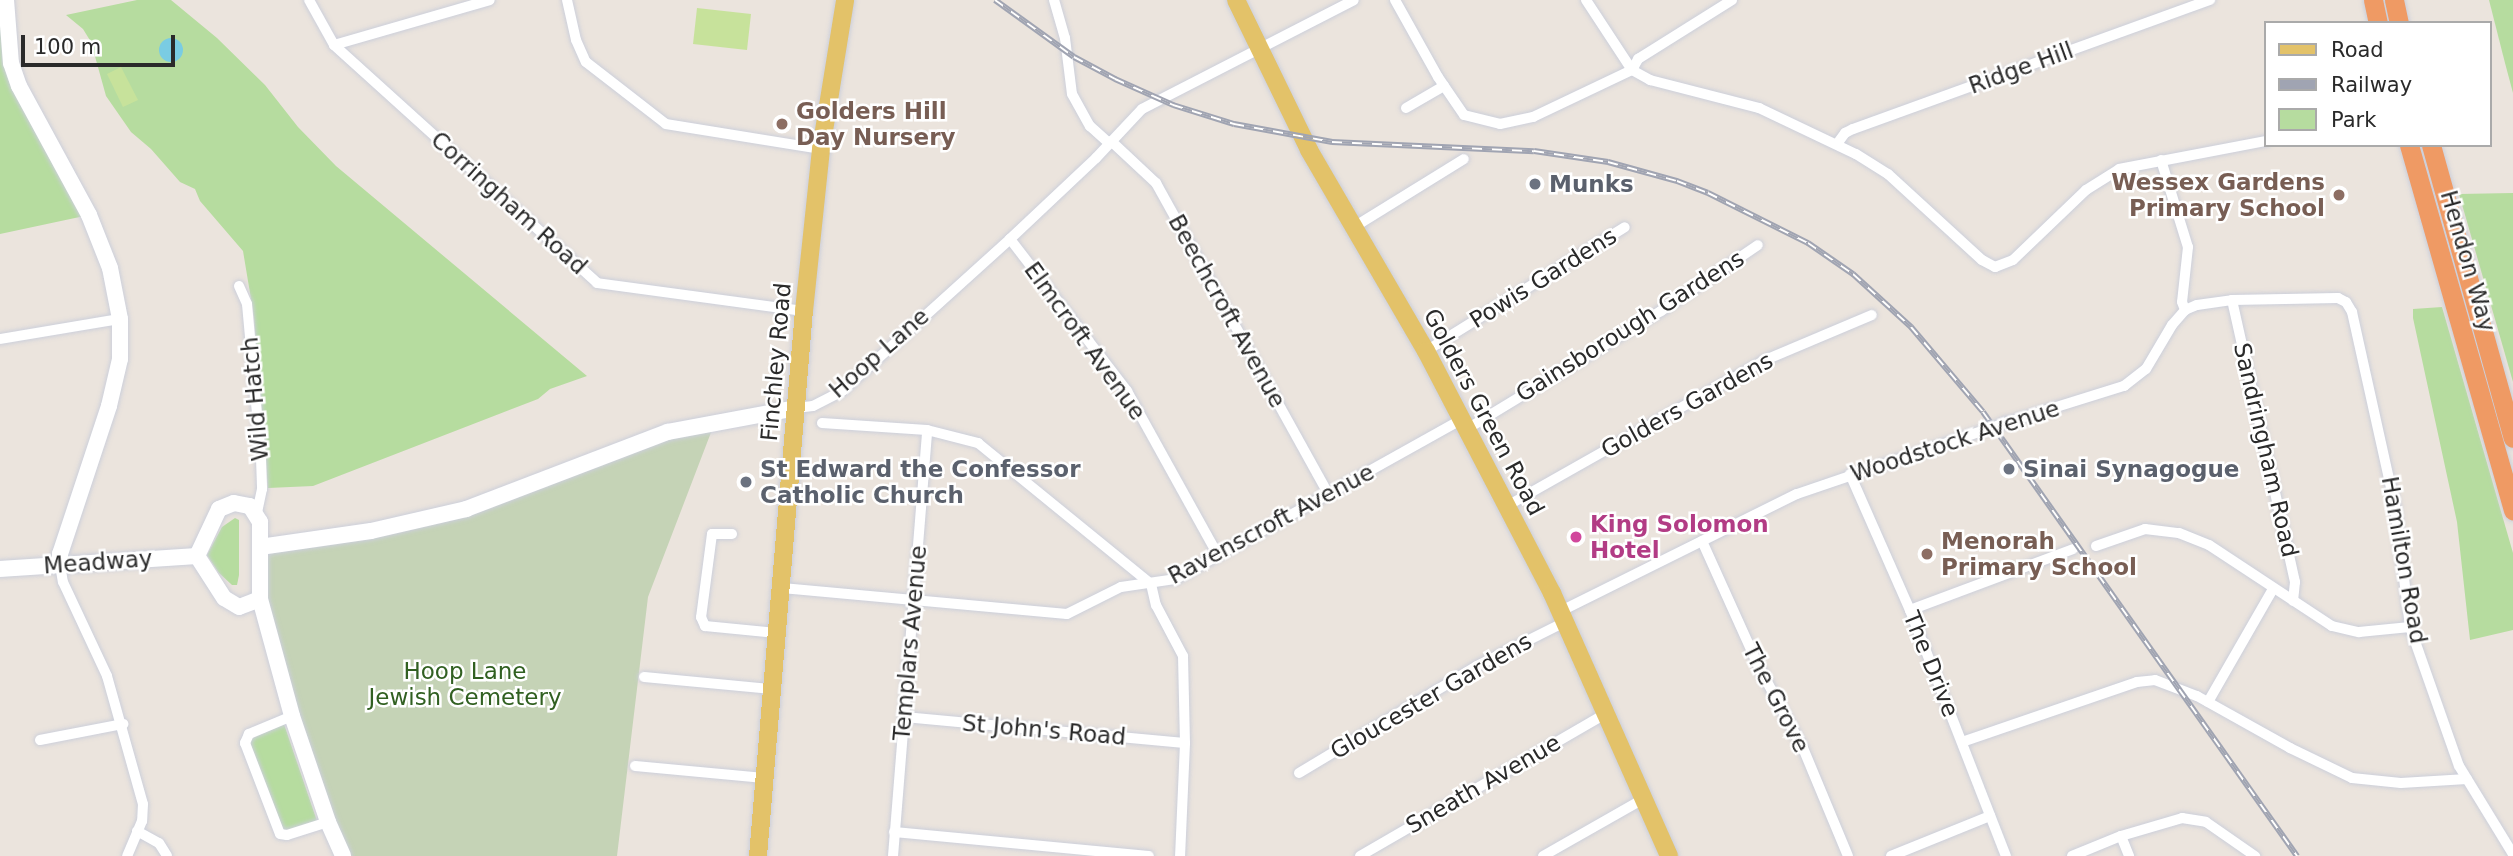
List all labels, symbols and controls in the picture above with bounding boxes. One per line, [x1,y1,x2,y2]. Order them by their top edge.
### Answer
scale bar [24,21,178,65]
legend [2264,21,2492,147]
text: 100 m [34,35,101,59]
street label: Ridge Hill [1965,36,2077,100]
text: Road [2331,38,2384,62]
text: Railway [2331,73,2412,97]
place label: Golders Hill Day Nursery [796,97,955,151]
text: Park [2331,108,2376,132]
marker: Golders Hill Day Nursery [774,116,790,132]
street label: Corringham Road [425,126,593,280]
place label: Wessex Gardens Primary School [2111,168,2325,222]
place label: Munks [1549,170,1634,198]
marker: Munks [1527,176,1543,192]
marker: Wessex Gardens Primary School [2331,187,2347,203]
street label: Hendon Way [2435,187,2501,335]
street label: Beechcroft Avenue [1162,210,1292,412]
street label: Powis Gardens [1464,222,1622,334]
street label: Gainsborough Gardens [1511,244,1749,408]
street label: Elmcroft Avenue [1018,257,1152,425]
street label: Finchley Road [755,282,797,442]
street label: Hoop Lane [824,302,934,404]
street label: Golders Green Road [1418,304,1550,520]
street label: Wild Hatch [236,336,274,462]
street label: Sandringham Road [2228,340,2304,560]
street label: Golders Gardens [1596,346,1778,464]
street label: Woodstock Avenue [1847,394,2063,488]
place label: St Edward the Confessor Catholic Church [760,455,1080,509]
place label: Sinai Synagogue [2023,455,2239,483]
street label: Ravenscroft Avenue [1163,458,1379,590]
marker: Sinai Synagogue [2001,461,2017,477]
marker: St Edward the Confessor Catholic Church [738,474,754,490]
street label: Hamilton Road [2376,474,2432,646]
place label: King Solomon Hotel [1590,510,1769,564]
place label: Menorah Primary School [1941,527,2137,581]
marker: King Solomon Hotel [1568,529,1584,545]
street label: Meadway [43,544,153,580]
street label: Templars Avenue [888,544,932,742]
marker: Menorah Primary School [1919,546,1935,562]
street label: The Drive [1897,607,1965,721]
street label: Gloucester Gardens [1325,627,1537,765]
street label: The Grove [1737,639,1815,757]
park label: Hoop Lane Jewish Cemetery [368,657,562,711]
street label: St John's Road [961,709,1127,751]
street label: Sneath Avenue [1401,729,1565,839]

